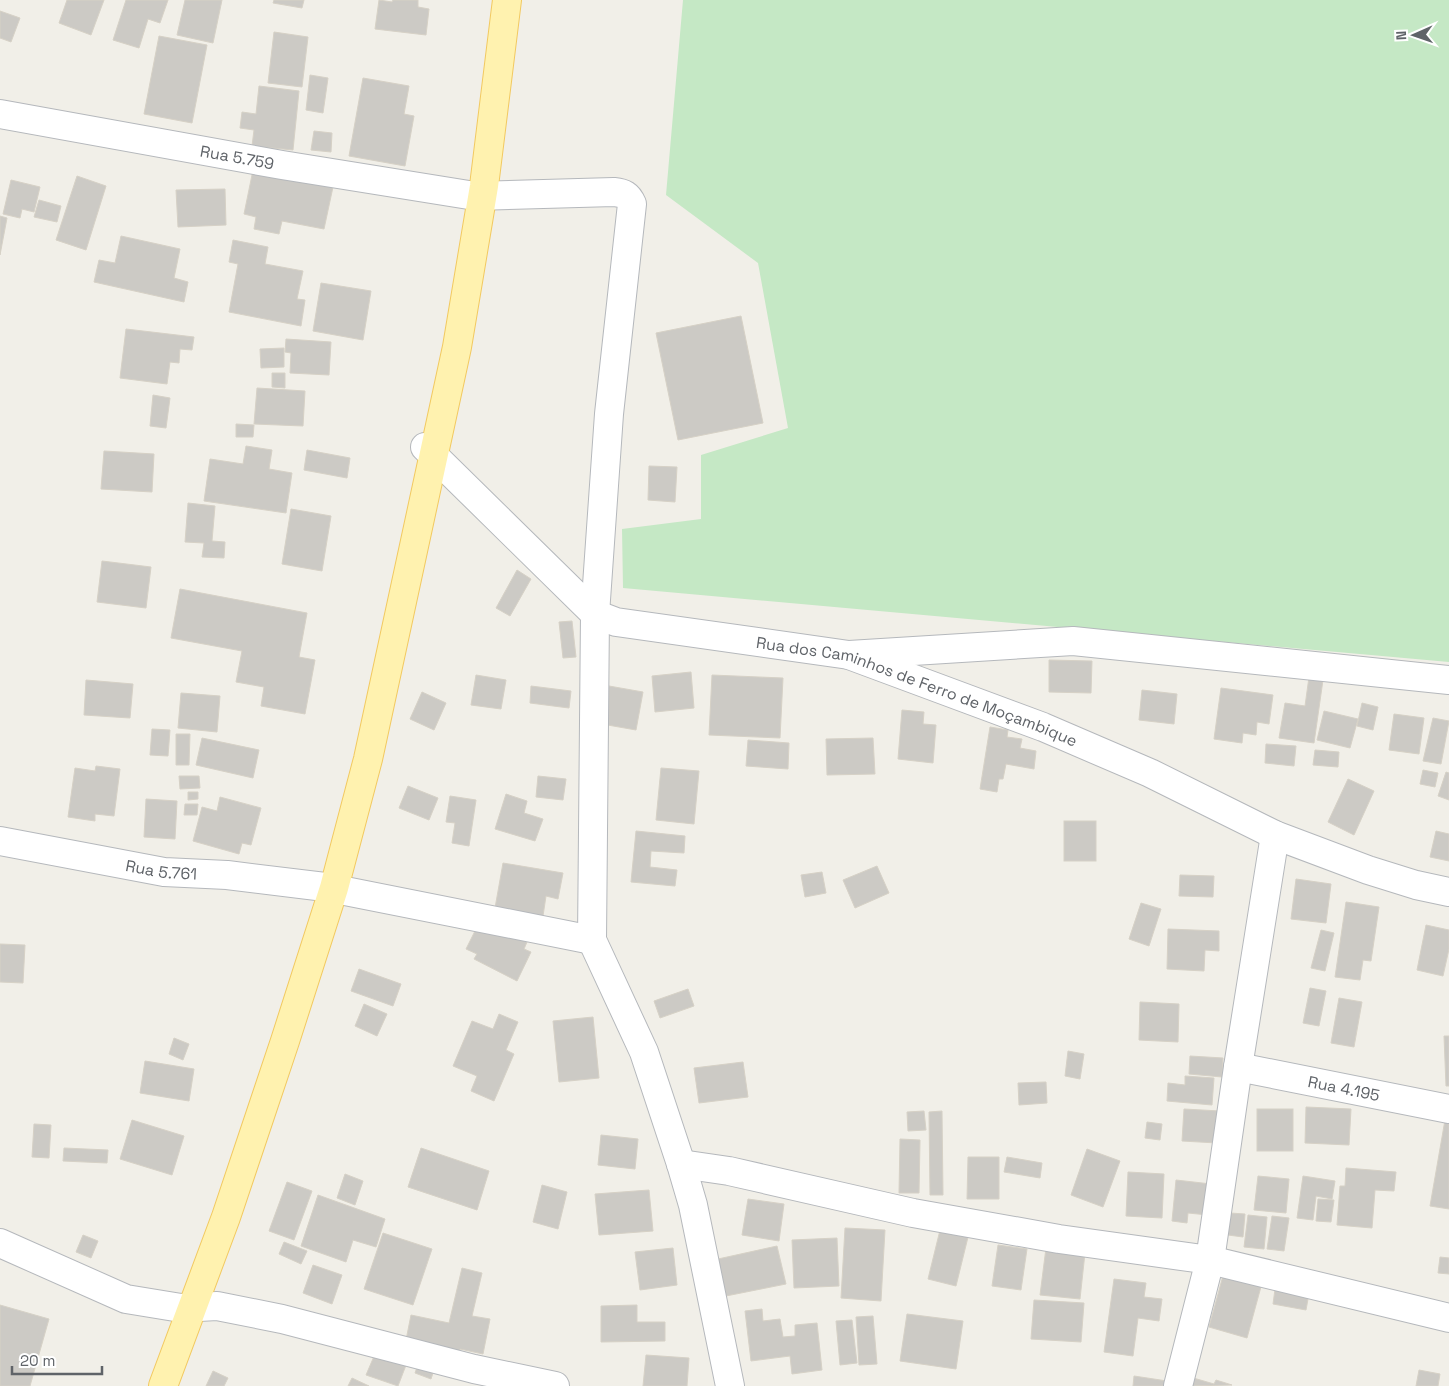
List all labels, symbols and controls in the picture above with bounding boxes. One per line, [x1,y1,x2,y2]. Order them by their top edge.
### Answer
north arrow [1389,10,1439,60]
text: N [1392,30,1410,40]
street label: Rua 5.759 [199,140,276,174]
street label: Rua dos Caminhos de Ferro de Moçambique [755,631,1081,751]
street label: Rua 5.761 [124,854,197,884]
street label: Rua 4.195 [1306,1071,1382,1105]
scale bar [12,1344,102,1376]
text: 20 m [20,1351,55,1370]

